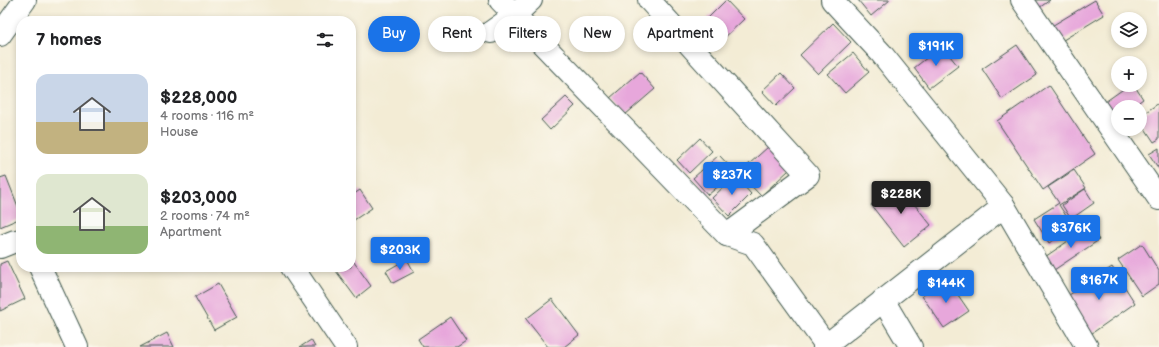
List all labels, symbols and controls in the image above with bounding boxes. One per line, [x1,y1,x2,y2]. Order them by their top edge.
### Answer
map controls [1111,12,1147,136]
button: layers [1111,12,1147,48]
chip: Buy [368,16,420,52]
chip: Rent [428,16,486,52]
chip: Filters [494,16,561,52]
chip: New [569,16,625,52]
chip: Apartment [633,16,728,52]
icon: filters [314,29,336,51]
text: 7 homes [36,30,102,50]
pin: $191K [908,33,964,67]
text: $191K [918,38,954,54]
button: + [1111,56,1147,92]
text: $228,000 [160,88,237,108]
icon: home [68,90,116,138]
button: − [1111,100,1147,136]
text: 4 rooms · 116 m² [160,108,254,124]
text: House [160,124,198,140]
pin: $237K [704,162,760,196]
text: $237K [712,167,752,183]
pin: $228K [873,181,929,215]
text: $228K [881,186,921,202]
text: $203,000 [160,188,237,208]
icon: home [68,190,116,238]
text: 2 rooms · 74 m² [160,208,250,224]
pin: $376K [1043,215,1099,249]
text: $376K [1051,220,1091,236]
text: Apartment [160,224,221,240]
pin: $203K [372,237,428,271]
text: $203K [380,242,420,258]
pin: $167K [1071,267,1127,301]
pin: $144K [918,270,974,304]
text: $167K [1080,272,1118,288]
text: $144K [927,275,965,291]

